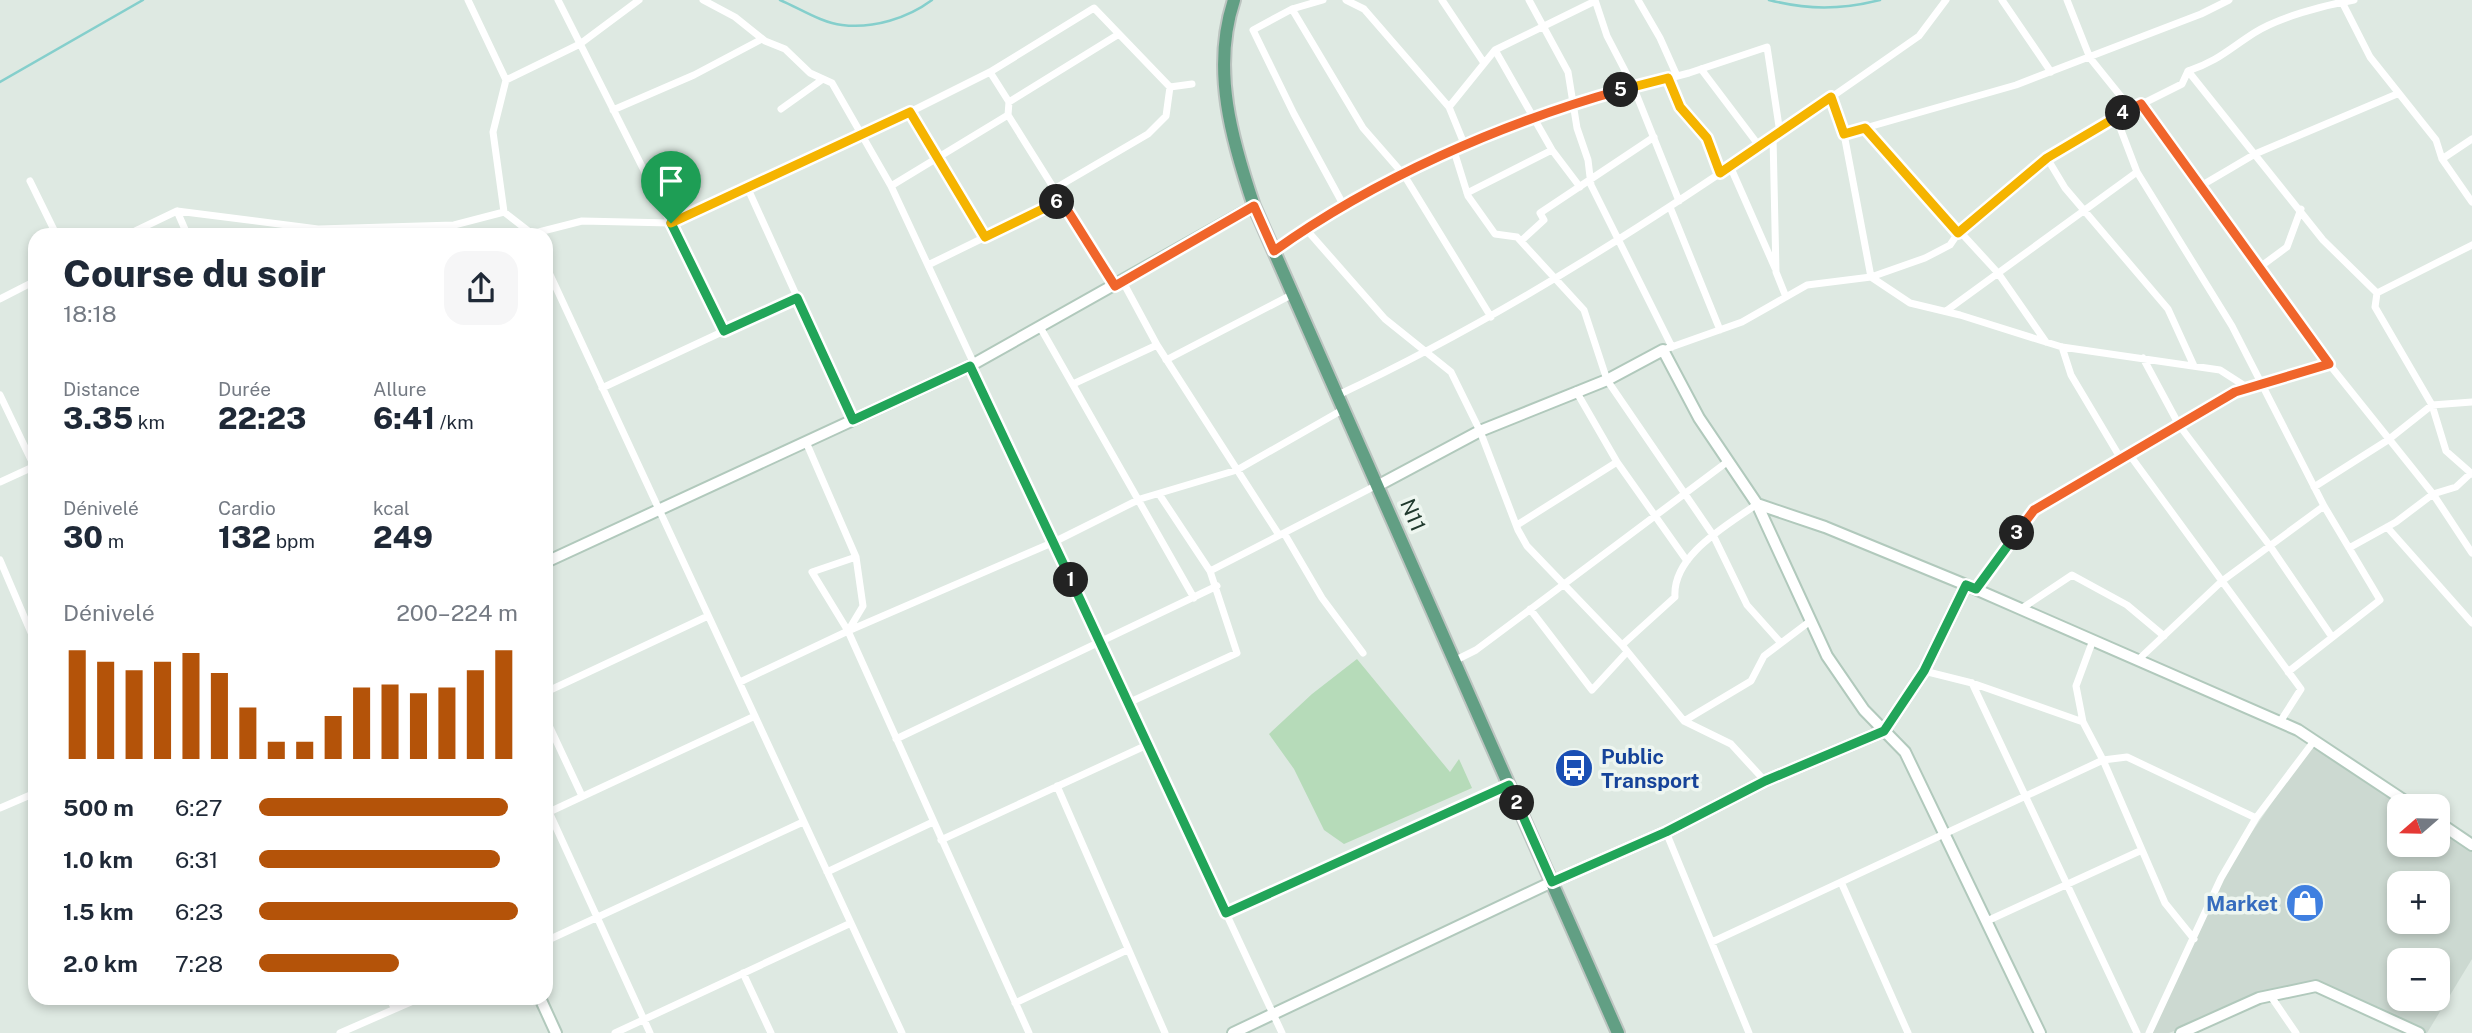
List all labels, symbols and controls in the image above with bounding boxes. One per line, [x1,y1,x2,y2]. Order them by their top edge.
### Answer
pin: 5 [1604,72,1638,108]
text: 5 [1614,78,1627,100]
pin: 4 [2106,96,2140,130]
text: 4 [2116,101,2129,123]
pin [641,151,701,223]
icon: arrive [652,162,690,200]
pin: 6 [1040,184,1074,220]
text: 6 [1050,190,1063,212]
text: Course du soir [63,251,326,296]
button: share [444,251,518,325]
text: 18:18 [63,300,117,327]
text: Distance [63,378,140,400]
text: Durée [218,378,271,400]
text: Allure [373,378,427,400]
text: 3.35 [63,400,133,436]
text: 22:23 [218,400,306,436]
text: 6:41 [373,400,435,436]
text: km [133,411,165,433]
text: /km [435,411,474,433]
street label: N11 [1395,495,1431,535]
text: Dénivelé [63,497,139,519]
text: Cardio [218,497,276,519]
text: kcal [373,497,410,519]
pin: 3 [2000,516,2035,550]
text: 30 [63,519,103,555]
text: 132 [218,519,271,555]
text: 249 [373,519,433,555]
text: 3 [2010,521,2023,543]
text: m [103,530,124,552]
text: bpm [271,530,315,552]
pin: 1 [1054,562,1088,598]
text: 1 [1066,568,1075,590]
text: Dénivelé [63,599,155,626]
text: 200–224 m [396,599,518,626]
place label: Public Transport [1601,744,1699,793]
bus stop icon: Public Transport [1553,747,1595,789]
pin: 2 [1500,786,1534,820]
text: 2 [1510,791,1523,813]
text: 500 m [63,794,134,821]
text: 6:27 [175,794,222,821]
north arrow [2387,794,2450,858]
map controls [2387,794,2450,1011]
text: 1.0 km [63,846,133,873]
text: 6:31 [175,846,218,873]
button: + [2387,871,2450,934]
shop icon: Market [2284,882,2326,924]
place label: Market [2206,891,2278,916]
text: 1.5 km [63,898,134,925]
text: 6:23 [175,898,223,925]
button: − [2387,948,2450,1011]
text: 2.0 km [63,950,138,977]
text: 7:28 [175,950,223,977]

